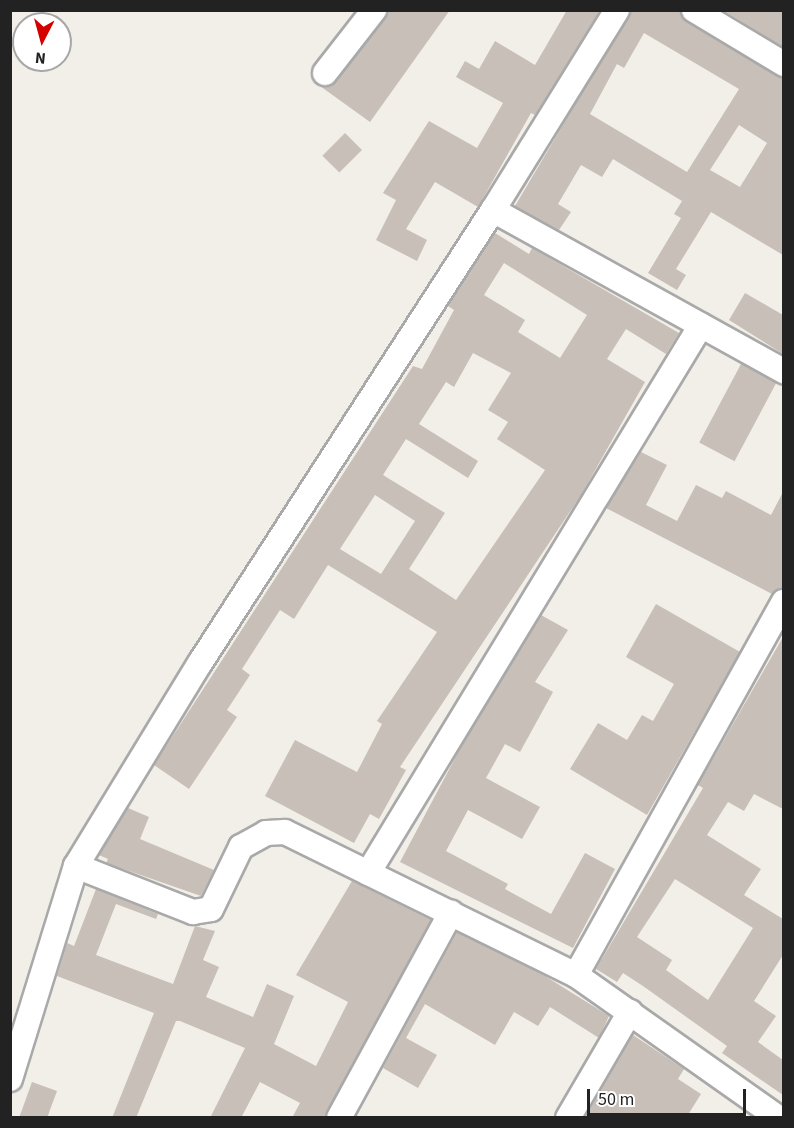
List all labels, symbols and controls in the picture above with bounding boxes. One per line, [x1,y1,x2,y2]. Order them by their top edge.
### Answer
north arrow [12,12,72,72]
text: N [34,46,47,69]
scale bar [590,1077,749,1115]
text: 50 m [598,1087,634,1112]

